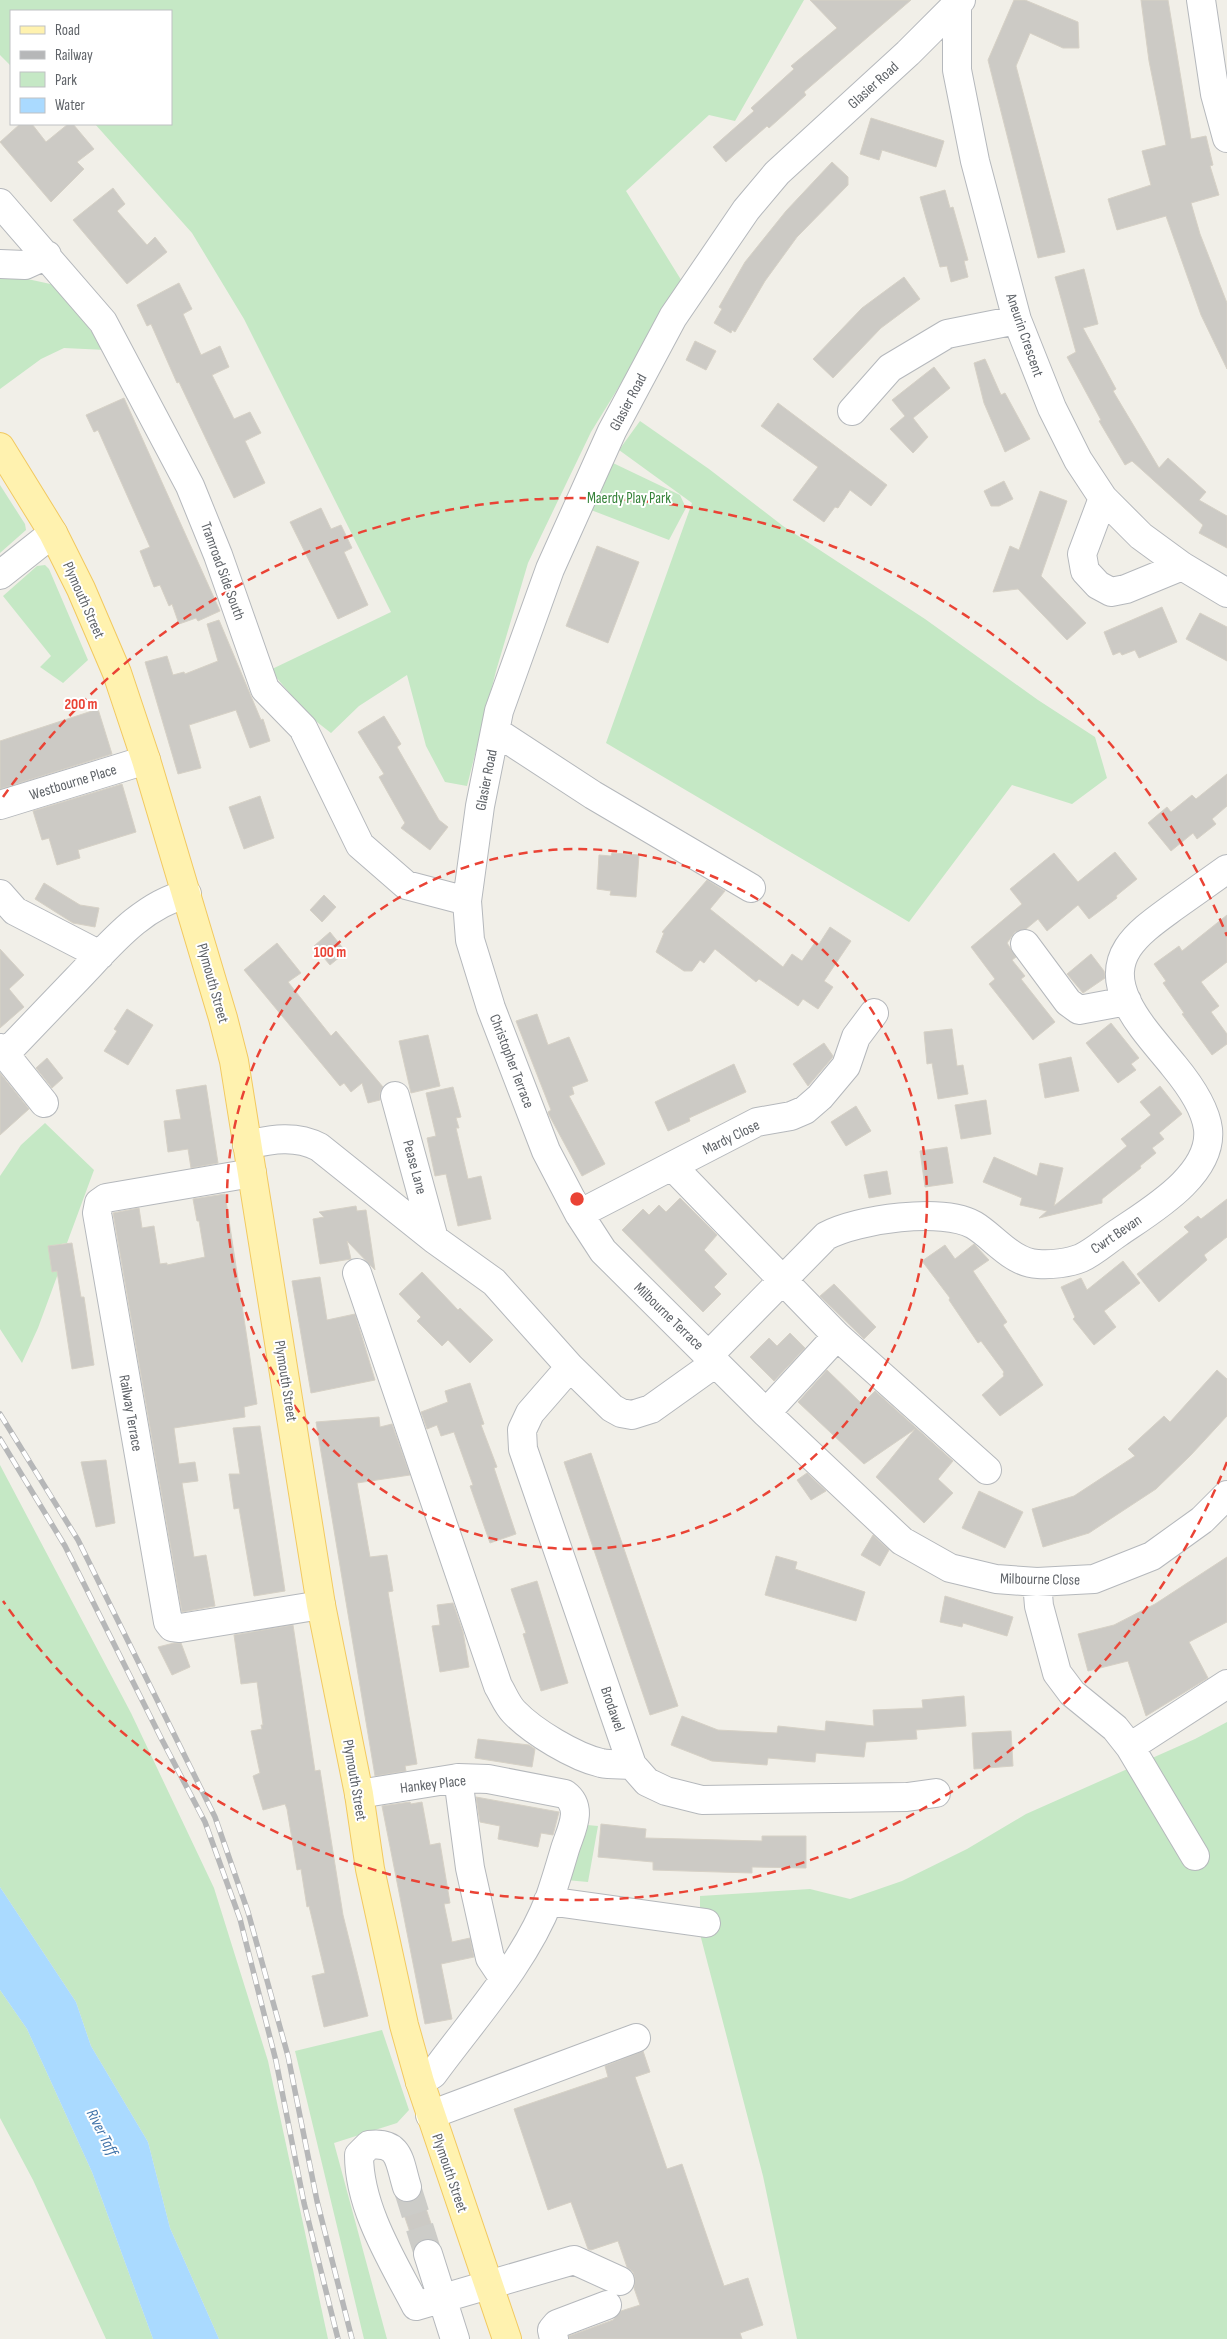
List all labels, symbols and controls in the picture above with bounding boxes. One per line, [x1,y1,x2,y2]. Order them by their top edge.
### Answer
legend [10,10,172,125]
text: Road [55,21,80,40]
text: Railway [55,46,93,65]
street label: Glasier Road [844,58,903,113]
text: Park [55,71,77,90]
text: Water [55,96,86,115]
street label: Aneurin Crescent [1001,290,1048,380]
street label: Glasier Road [606,370,651,434]
park label: Maerdy Play Park [587,489,671,508]
street label: Tramroad Side South [196,520,249,623]
street label: Plymouth Street [58,559,109,642]
text: 200 m [64,695,98,714]
street label: Glasier Road [471,748,502,812]
street label: Westbourne Place [27,760,119,805]
street label: Plymouth Street [192,941,233,1026]
text: 100 m [314,943,346,962]
street label: Christopher Terrace [485,1011,538,1111]
street label: Mardy Close [700,1116,763,1159]
street label: Pease Lane [398,1138,431,1196]
centre of rings [568,1190,586,1208]
street label: Cwrt Bevan [1087,1210,1145,1258]
street label: Milbourne Terrace [630,1278,707,1354]
street label: Plymouth Street [270,1339,301,1424]
street label: Railway Terrace [114,1373,147,1453]
street label: Milbourne Close [1000,1569,1080,1590]
street label: Brodawel [596,1684,629,1734]
street label: Plymouth Street [338,1738,371,1823]
street label: Hankey Place [399,1771,467,1798]
water label: River Taff [82,2106,122,2161]
street label: Plymouth Street [427,2131,472,2215]

